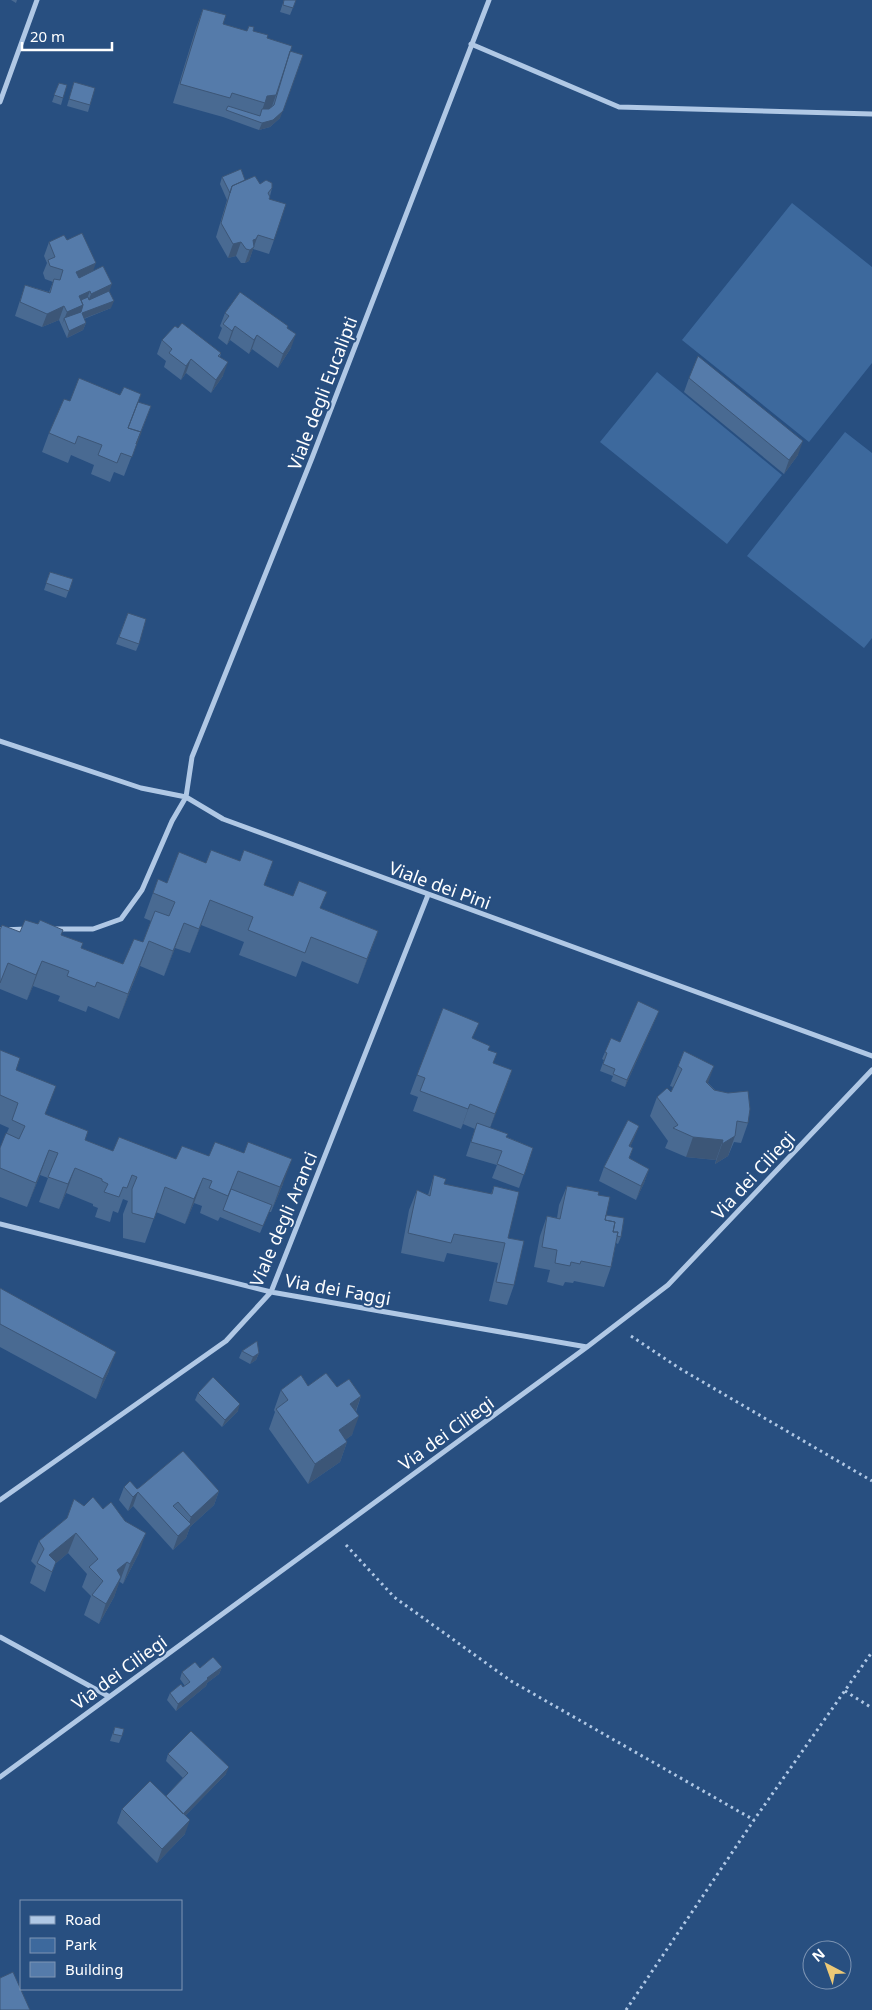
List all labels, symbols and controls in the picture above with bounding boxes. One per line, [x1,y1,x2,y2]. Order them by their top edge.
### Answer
scale bar [22,20,112,52]
text: 20 m [30,26,65,46]
street label: Viale degli Eucalipti [282,313,362,473]
street label: Viale dei Pini [386,855,494,915]
street label: Via dei Ciliegi [706,1126,800,1224]
street label: Viale degli Aranci [244,1148,322,1290]
street label: Via dei Faggi [283,1268,393,1310]
street label: Via dei Ciliegi [394,1390,498,1476]
street label: Via dei Ciliegi [67,1629,171,1715]
legend [20,1900,182,1990]
text: Road [65,1909,101,1929]
text: Park [65,1934,97,1954]
north arrow [802,1940,852,1990]
text: N [808,1944,829,1966]
text: Building [65,1959,123,1979]

